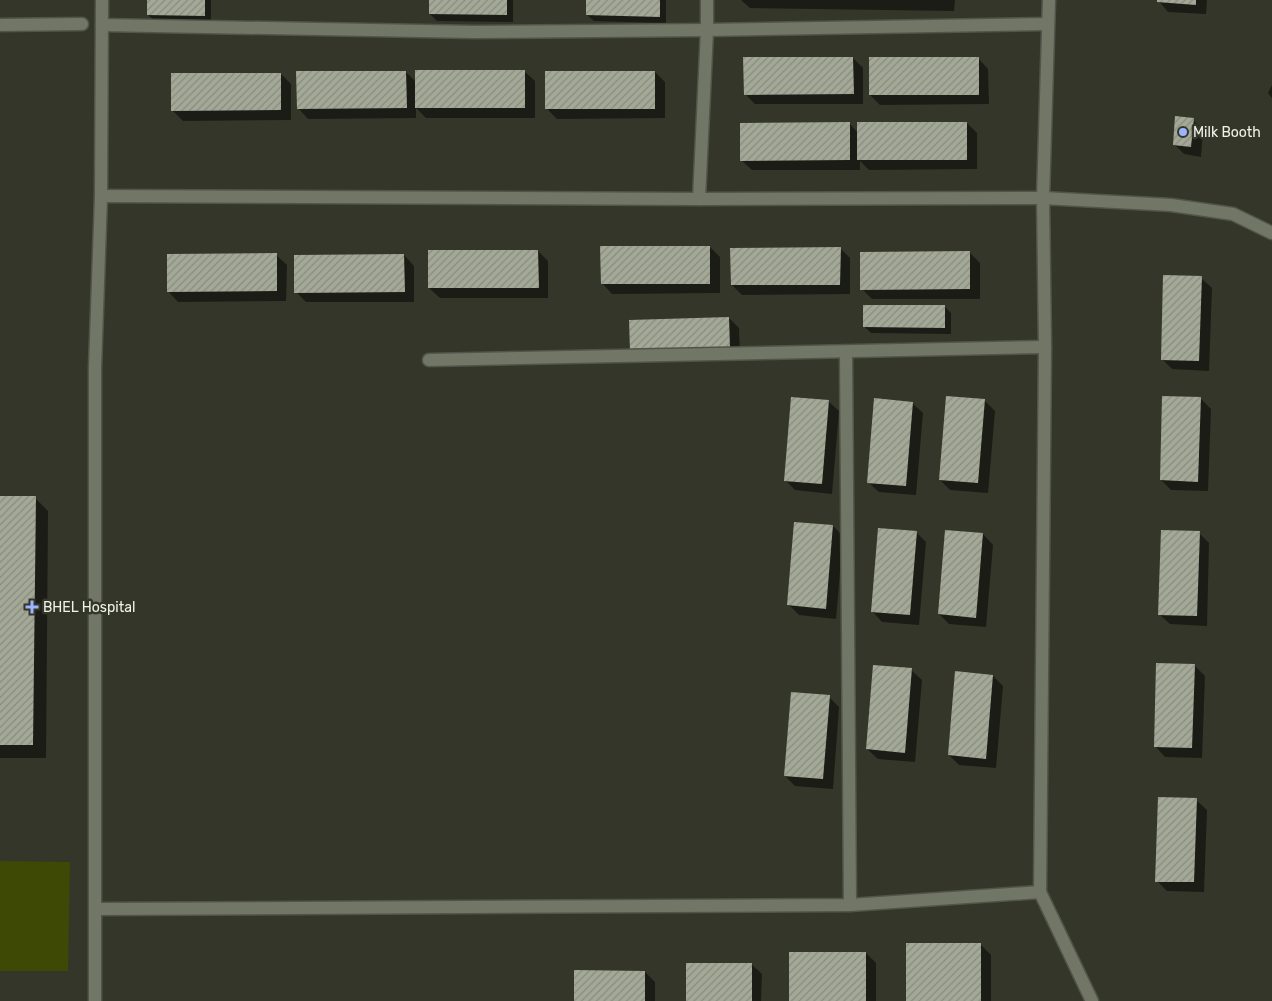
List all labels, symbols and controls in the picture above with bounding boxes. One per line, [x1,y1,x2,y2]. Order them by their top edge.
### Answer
place label: Milk Booth [1193,124,1261,141]
marker: Milk Booth [1177,126,1189,138]
place label: BHEL Hospital [43,599,135,616]
marker: BHEL Hospital [25,600,39,614]

